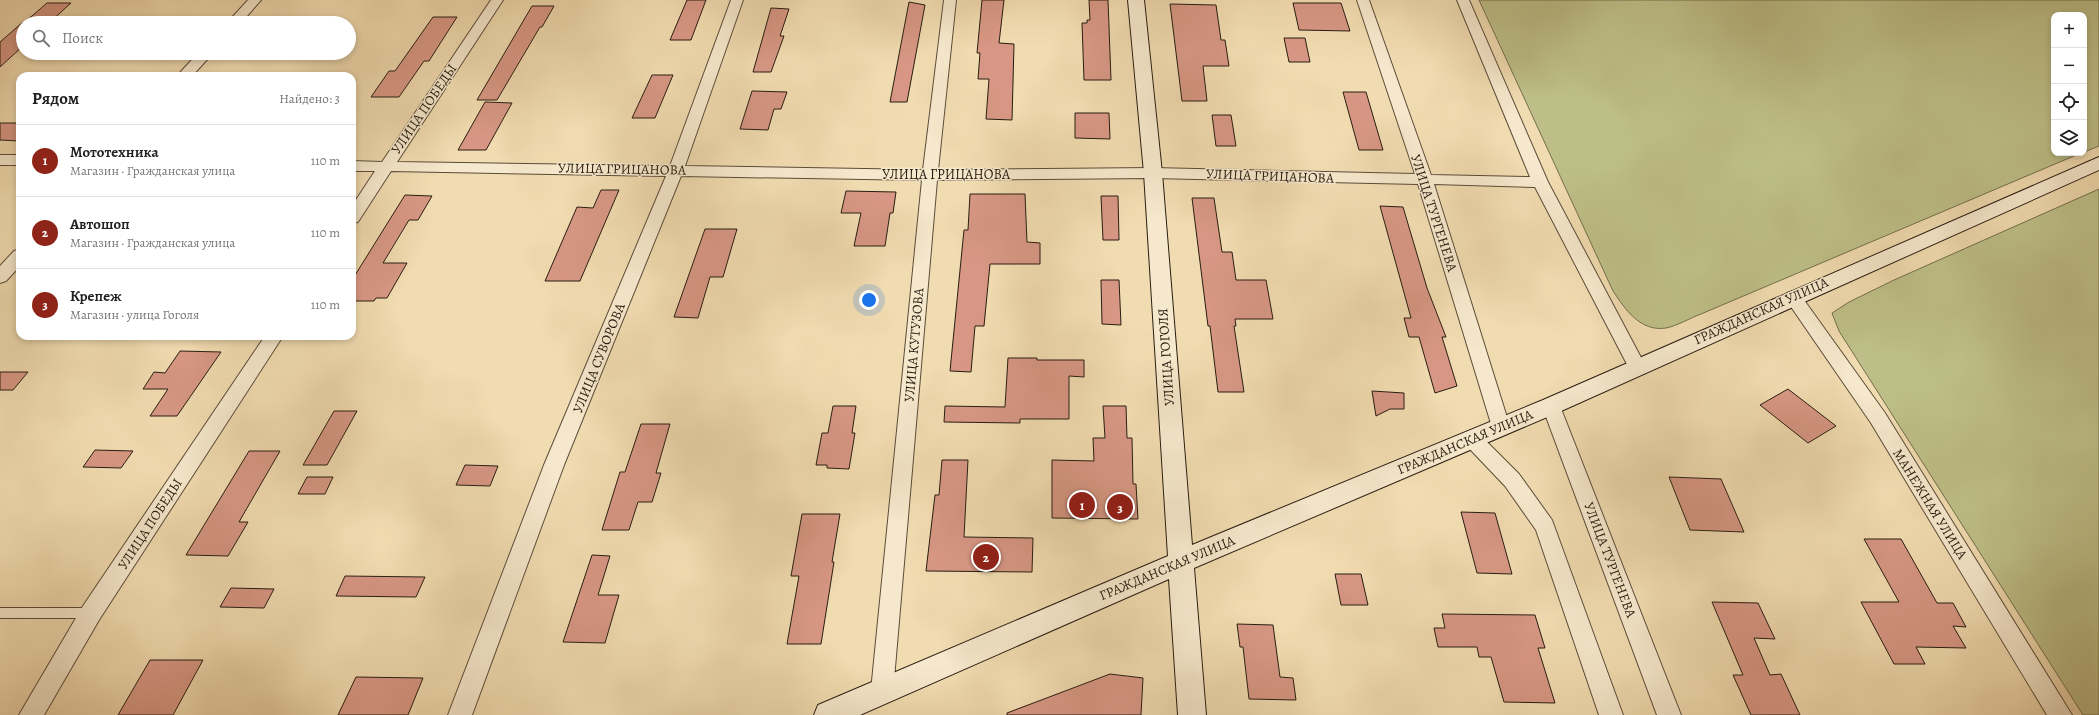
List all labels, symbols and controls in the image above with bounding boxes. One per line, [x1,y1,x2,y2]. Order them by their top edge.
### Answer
map controls [2051,12,2087,156]
button: + [2051,12,2087,48]
search box [16,16,356,60]
icon: search [30,27,52,49]
text: Поиск [62,28,103,48]
button: − [2051,48,2087,84]
street label: УЛИЦА ПОБЕДЫ [387,60,461,158]
button: locate [2051,84,2087,120]
text: Рядом [32,87,79,110]
text: Найдено: 3 [279,90,340,107]
button: layers [2051,120,2087,156]
text: Мототехника [70,142,159,162]
text: 1 [43,152,47,169]
text: 110 m [311,152,340,169]
street label: УЛИЦА ТУРГЕНЕВА [1406,152,1462,275]
street label: УЛИЦА ГРИЦАНОВА [558,158,687,180]
text: Магазин · Гражданская улица [70,162,235,179]
street label: УЛИЦА ГРИЦАНОВА [1206,164,1335,188]
street label: УЛИЦА ГРИЦАНОВА [882,165,1011,184]
text: Автошоп [70,214,130,234]
text: 2 [42,224,48,241]
text: 110 m [311,224,340,241]
text: Магазин · Гражданская улица [70,234,235,251]
street label: ГРАЖДАНСКАЯ УЛИЦА [1691,272,1832,349]
text: Крепеж [70,286,122,306]
street label: УЛИЦА КУТУЗОВА [900,286,929,403]
your location [859,290,879,310]
text: 3 [42,296,48,313]
text: 110 m [311,296,340,313]
street label: УЛИЦА СУВОРОВА [568,299,630,416]
text: Магазин · улица Гоголя [70,306,199,323]
street label: УЛИЦА ГОГОЛЯ [1153,308,1179,406]
street label: ГРАЖДАНСКАЯ УЛИЦА [1394,405,1536,479]
street label: МАНЕЖНАЯ УЛИЦА [1888,445,1972,564]
street label: УЛИЦА ПОБЕДЫ [113,475,187,573]
pin: 1 [1069,490,1095,520]
pin: 3 [1107,492,1133,522]
street label: УЛИЦА ТУРГЕНЕВА [1579,500,1641,621]
street label: ГРАЖДАНСКАЯ УЛИЦА [1096,531,1238,605]
pin: 2 [973,542,999,572]

